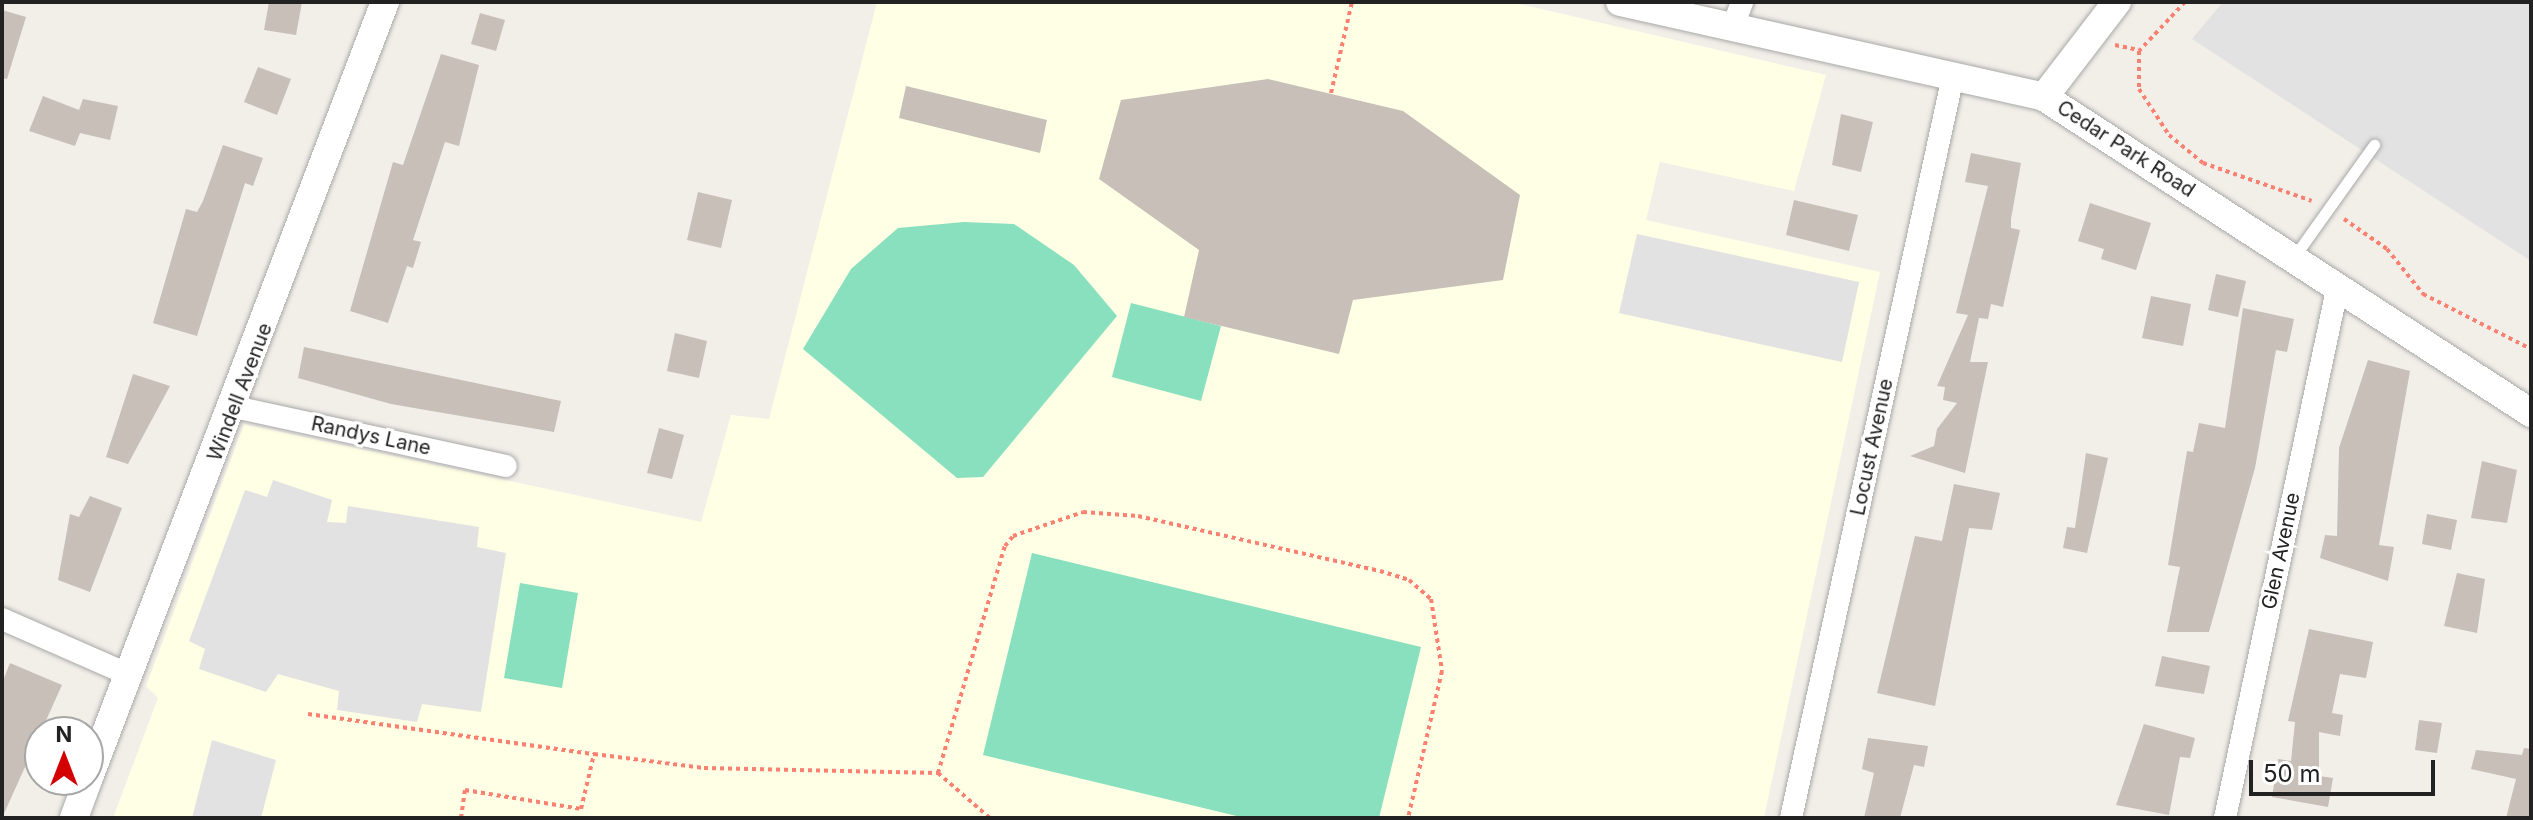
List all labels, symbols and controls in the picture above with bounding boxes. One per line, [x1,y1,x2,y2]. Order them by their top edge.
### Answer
street label: Cedar Park Road [2053,95,2199,203]
street label: Windell Avenue [203,320,277,464]
street label: Locust Avenue [1846,376,1898,518]
street label: Randys Lane [309,412,433,460]
street label: Glen Avenue [2257,490,2305,612]
north arrow [24,716,104,796]
text: N [56,721,72,747]
scale bar [2253,744,2439,794]
text: 50 m [2263,759,2321,788]

